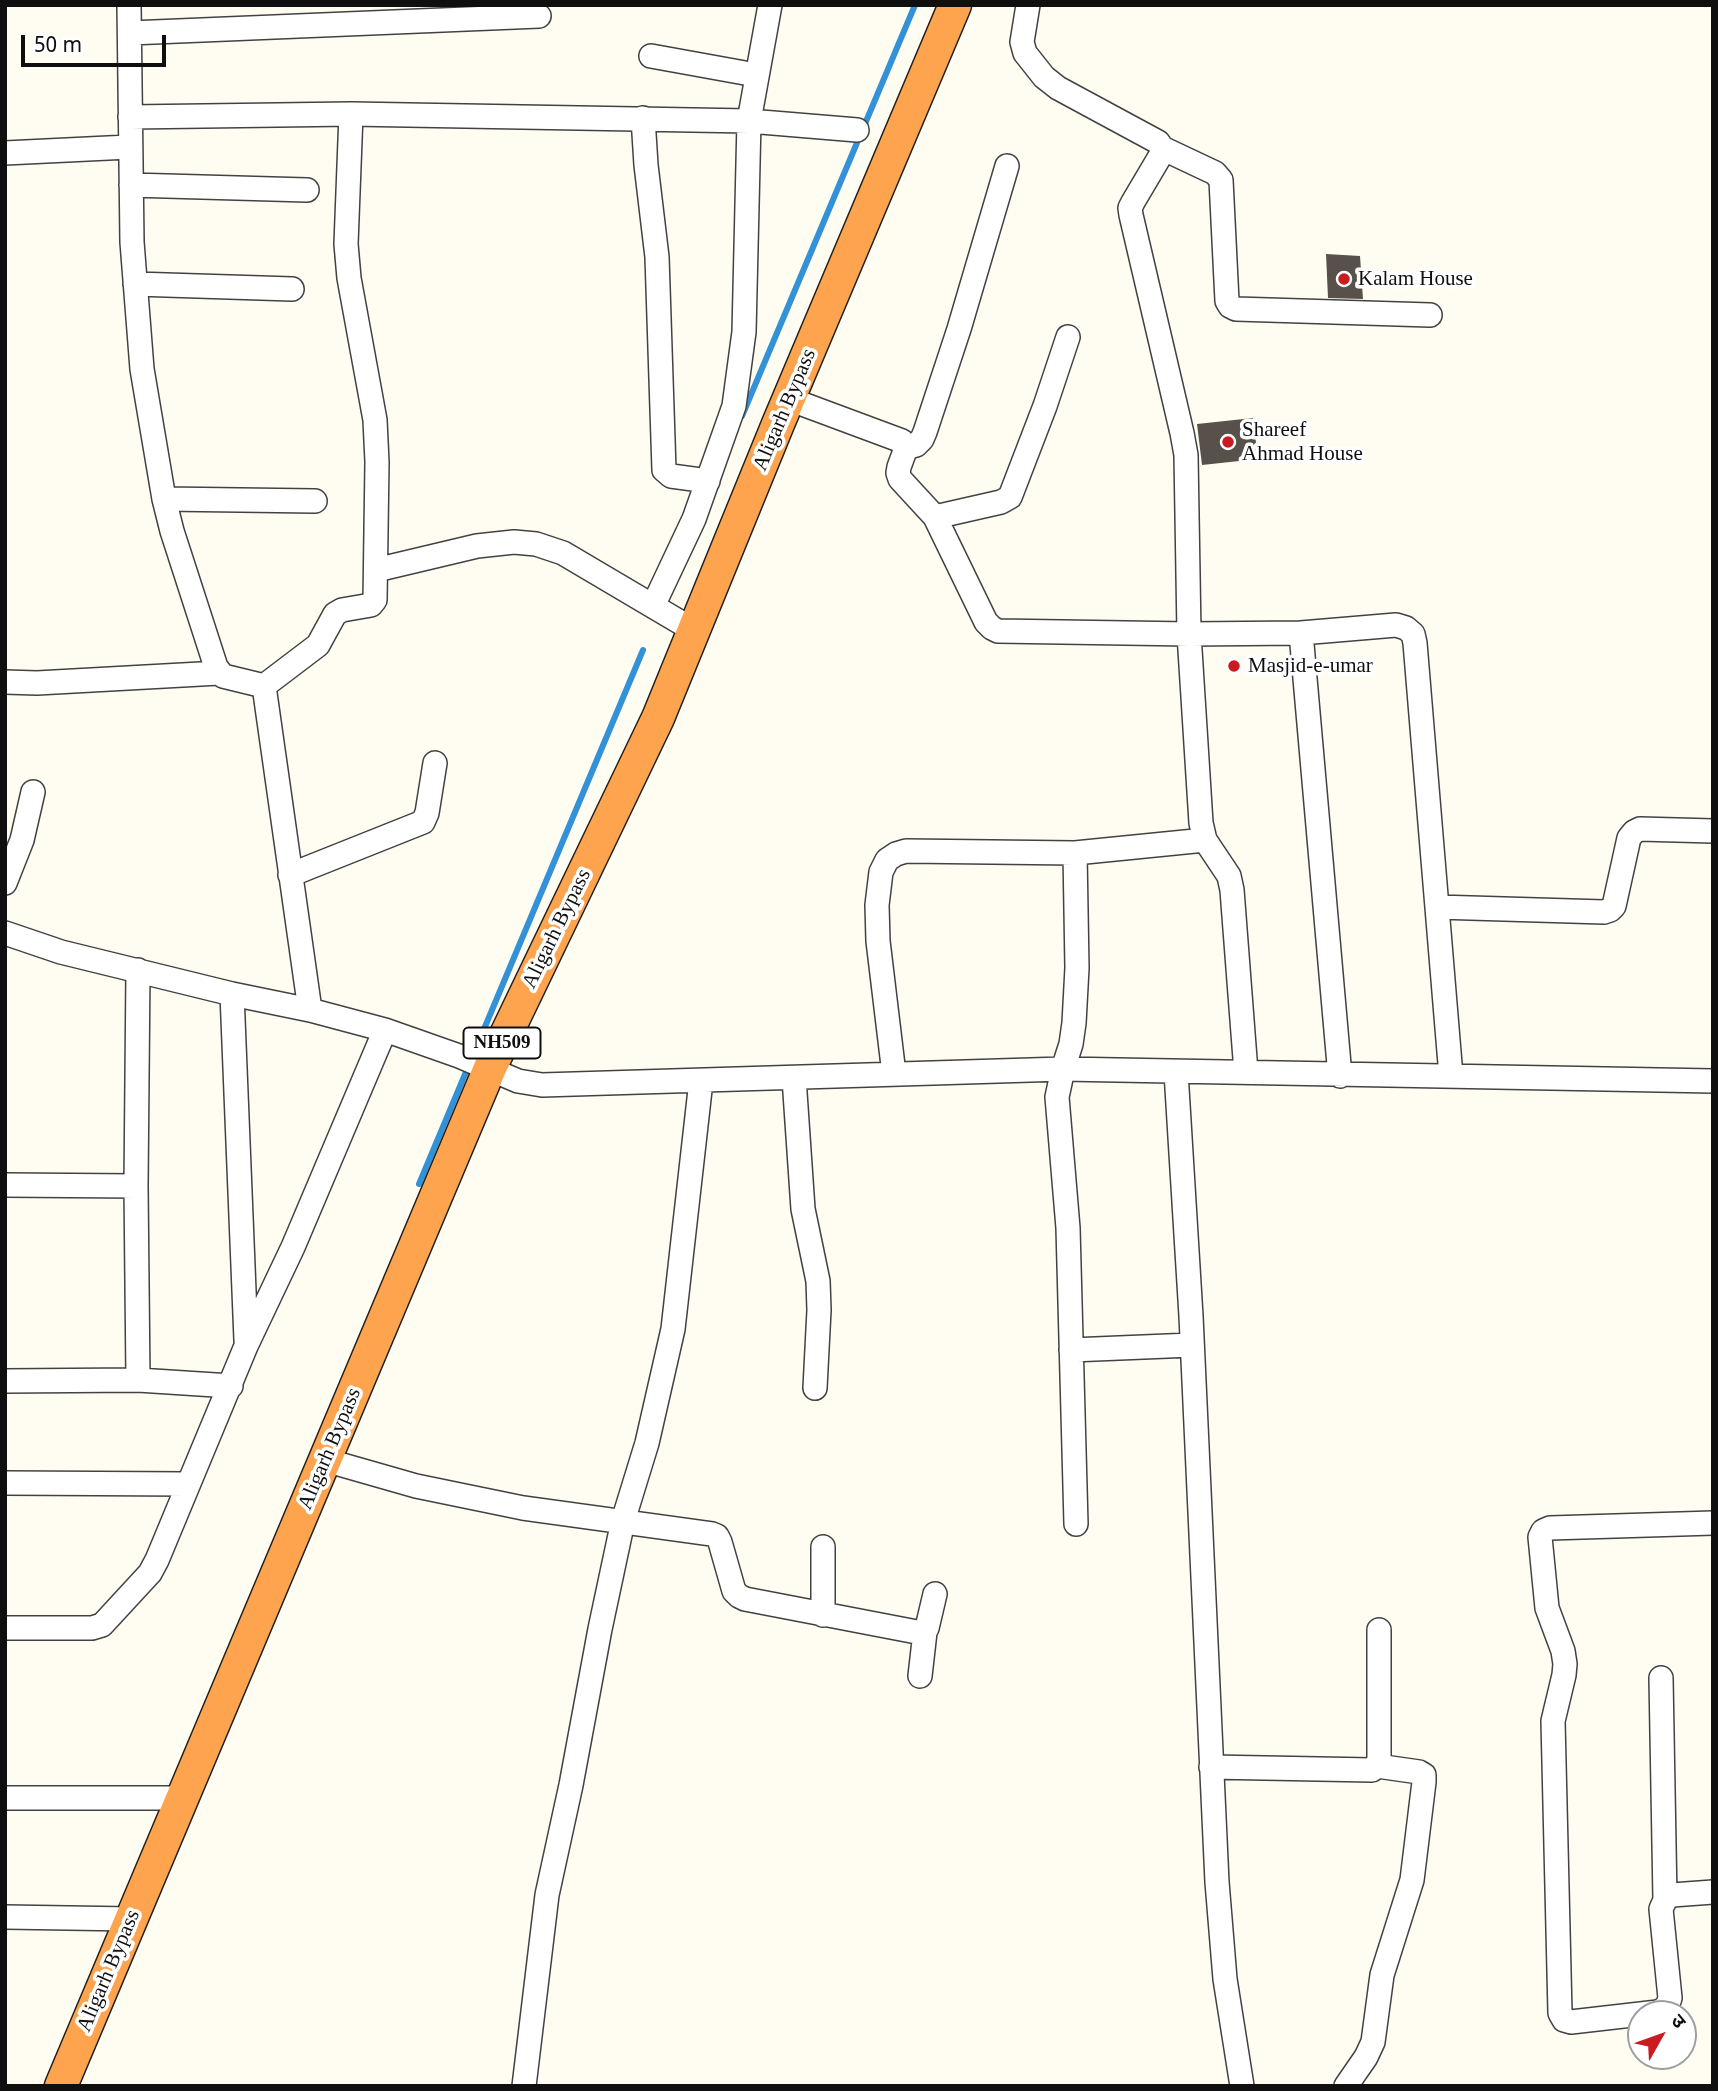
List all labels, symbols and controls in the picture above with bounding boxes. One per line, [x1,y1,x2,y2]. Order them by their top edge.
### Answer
scale bar [24,21,170,65]
text: 50 m [34,33,82,61]
place label: Kalam House [1358,266,1488,292]
marker: Kalam House [1336,271,1352,287]
street label: Aligarh Bypass [745,338,825,482]
place label: Shareef Ahmad House [1242,417,1381,467]
marker: Shareef Ahmad House [1220,434,1236,450]
place label: Masjid-e-umar [1248,653,1392,679]
marker: Masjid-e-umar [1226,658,1242,674]
street label: Aligarh Bypass [514,858,600,1000]
road number: NH509 [463,1028,540,1058]
street label: Aligarh Bypass [290,1377,370,1521]
street label: Aligarh Bypass [69,1899,149,2043]
north arrow [1627,2000,1697,2070]
text: उ [1664,2010,1690,2035]

